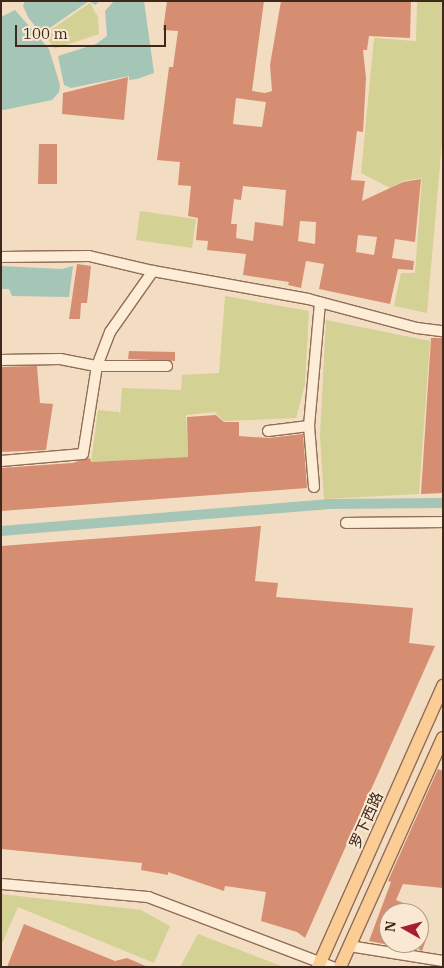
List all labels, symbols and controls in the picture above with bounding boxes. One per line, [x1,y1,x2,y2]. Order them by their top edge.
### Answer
scale bar [18,15,169,47]
text: 100 m [23,24,68,43]
street label: 罗下西路 [346,789,386,851]
north arrow [379,903,429,953]
text: N [380,920,400,933]

